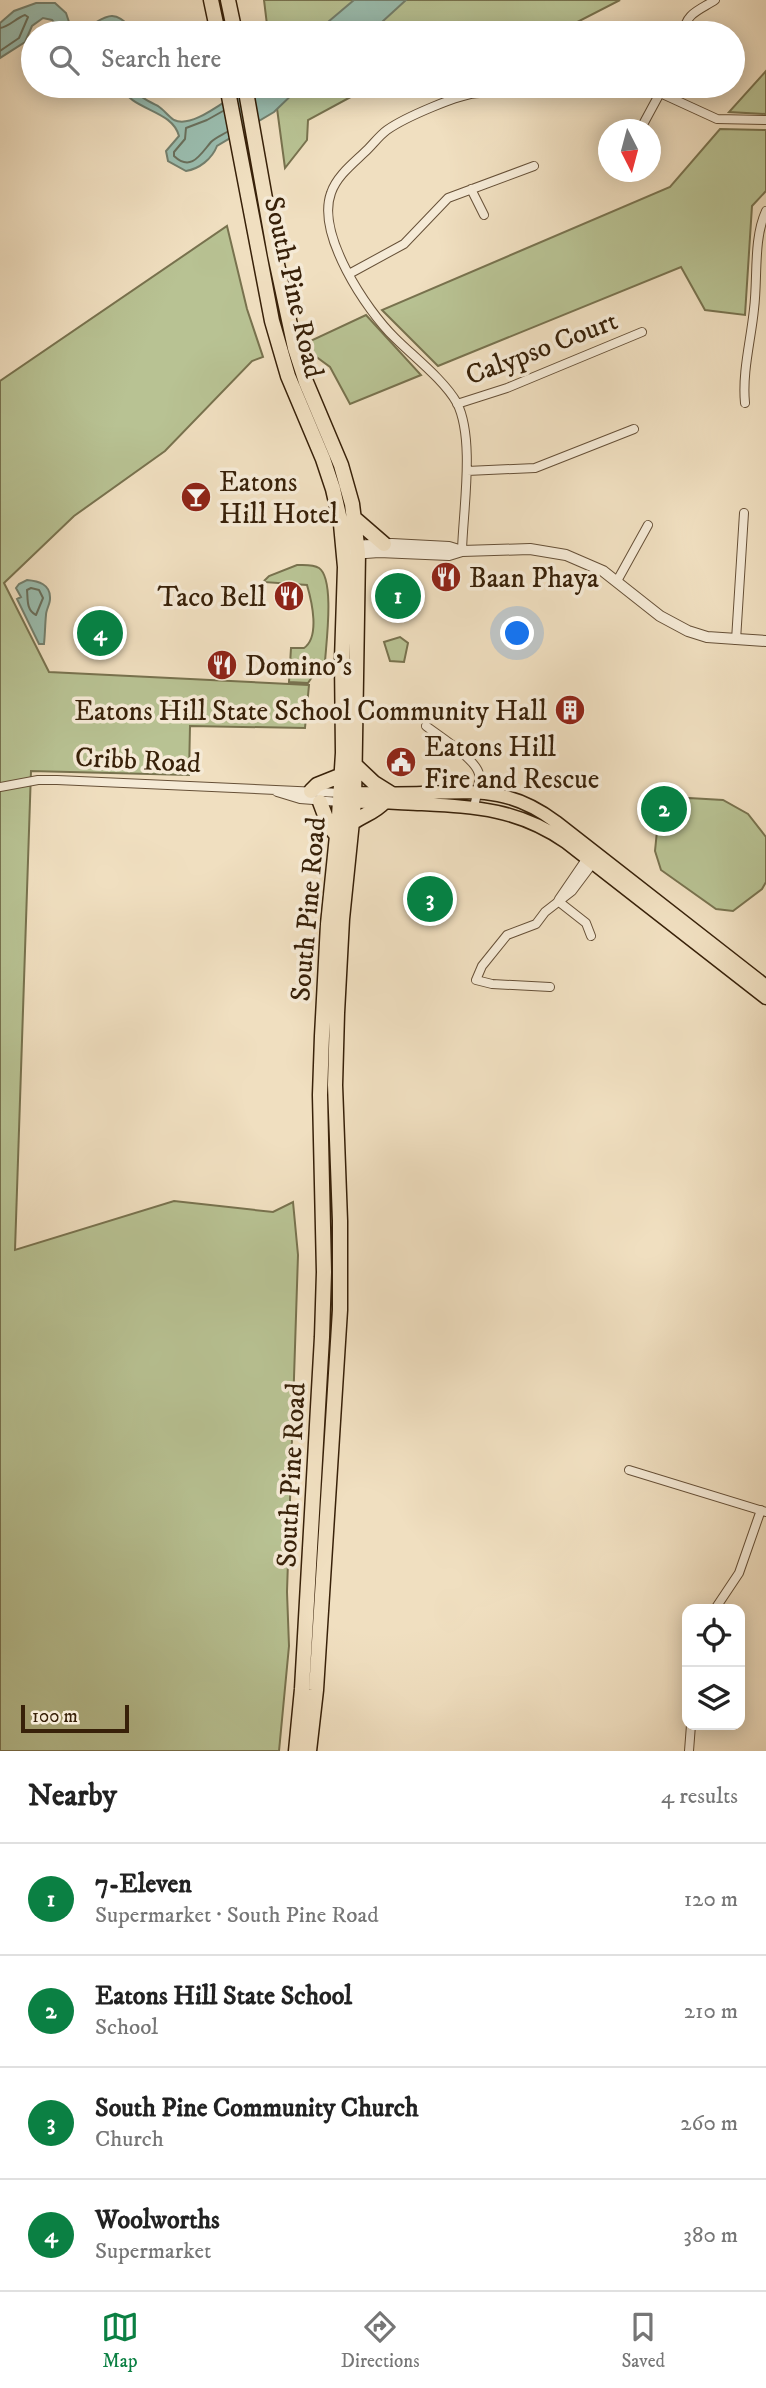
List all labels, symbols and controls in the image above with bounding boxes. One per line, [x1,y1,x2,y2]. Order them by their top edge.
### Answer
search box [21,21,745,98]
icon: search [45,41,83,79]
text: Search here [101,43,221,76]
north arrow [598,119,661,182]
street label: South Pine Road [256,193,331,381]
street label: Calypso Court [461,303,623,393]
place label: Eatons Hill Hotel [219,465,339,532]
bar icon: Eatons Hill Hotel [179,480,213,514]
restaurant icon: Baan Phaya [429,560,463,594]
place label: Baan Phaya [469,561,599,596]
pin: 1 [375,570,421,622]
restaurant icon: Taco Bell [272,579,306,613]
place label: Taco Bell [158,580,267,615]
pin: 4 [77,607,123,659]
your location [500,616,534,650]
restaurant icon: Domino's [205,648,239,682]
place label: Domino's [245,649,352,684]
building icon: Eatons Hill State School Community Hall [553,693,587,727]
place label: Eatons Hill State School Community Hall [74,694,548,729]
place label: Eatons Hill Fire and Rescue [424,730,599,797]
street label: Cribb Road [74,740,202,781]
public building icon: Eatons Hill Fire and Rescue [384,745,418,779]
pin: 2 [641,783,687,835]
street label: South Pine Road [283,815,334,1003]
pin: 3 [407,873,453,925]
street label: South Pine Road [269,1382,314,1568]
map controls [682,1604,745,1730]
button: locate [682,1604,745,1667]
button: layers [682,1667,745,1730]
scale bar [21,1702,130,1734]
text: 100 m [32,1705,78,1728]
text: Nearby [28,1778,117,1815]
text: 4 results [661,1782,738,1811]
text: 7-Eleven [95,1868,192,1901]
text: 1 [47,1885,55,1914]
text: 120 m [684,1885,738,1914]
text: Supermarket · South Pine Road [95,1901,379,1930]
text: Eatons Hill State School [95,1980,352,2013]
text: 2 [45,1997,57,2026]
text: 210 m [684,1997,738,2026]
text: School [95,2013,158,2042]
text: South Pine Community Church [95,2092,419,2125]
text: 3 [47,2109,55,2138]
text: 260 m [680,2109,738,2138]
text: Church [95,2125,164,2154]
text: Woolworths [95,2204,220,2237]
text: 4 [44,2221,58,2250]
text: 380 m [683,2221,738,2250]
text: Supermarket [95,2237,211,2266]
tab: Map [101,2308,139,2373]
tab: Directions [341,2308,420,2373]
tab: Saved [621,2308,665,2373]

